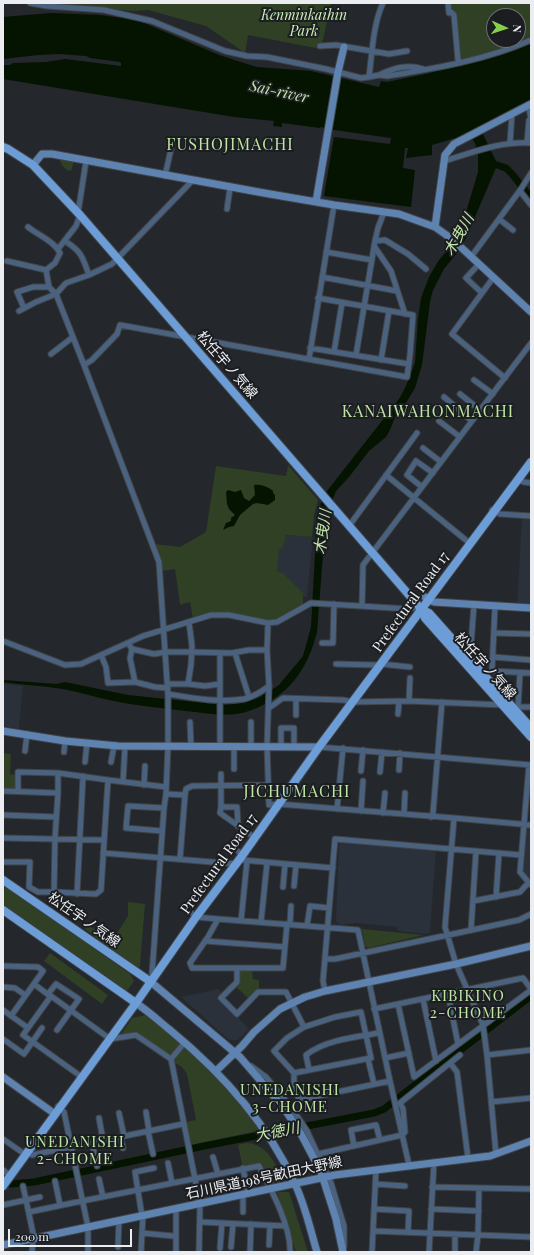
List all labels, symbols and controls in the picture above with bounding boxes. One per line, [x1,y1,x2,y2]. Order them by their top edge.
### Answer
park label: Kenminkaihin Park [261,8,347,40]
north arrow [486,8,526,48]
text: N [510,24,525,33]
water label: Sai-river [248,77,310,107]
district label: FUSHOJIMACHI [166,135,294,155]
water label: 木曳川 [440,211,478,259]
street label: 松任宇ノ気線 [193,328,261,402]
district label: KANAIWAHONMACHI [342,402,514,422]
water label: 木曳川 [311,508,335,556]
street label: Prefectural Road 17 [369,549,453,655]
street label: 松任宇ノ気線 [451,629,519,703]
district label: JICHUMACHI [244,782,350,802]
street label: Prefectural Road 17 [177,811,261,917]
street label: 松任宇ノ気線 [45,889,123,951]
district label: KIBIKINO 2-CHOME [430,987,506,1022]
district label: UNEDANISHI 3-CHOME [240,1081,340,1116]
water label: 大徳川 [253,1119,301,1145]
district label: UNEDANISHI 2-CHOME [25,1133,125,1168]
street label: 石川県道198号畝田大野線 [184,1153,344,1203]
scale bar [10,1221,134,1247]
text: 200 m [15,1228,49,1244]

